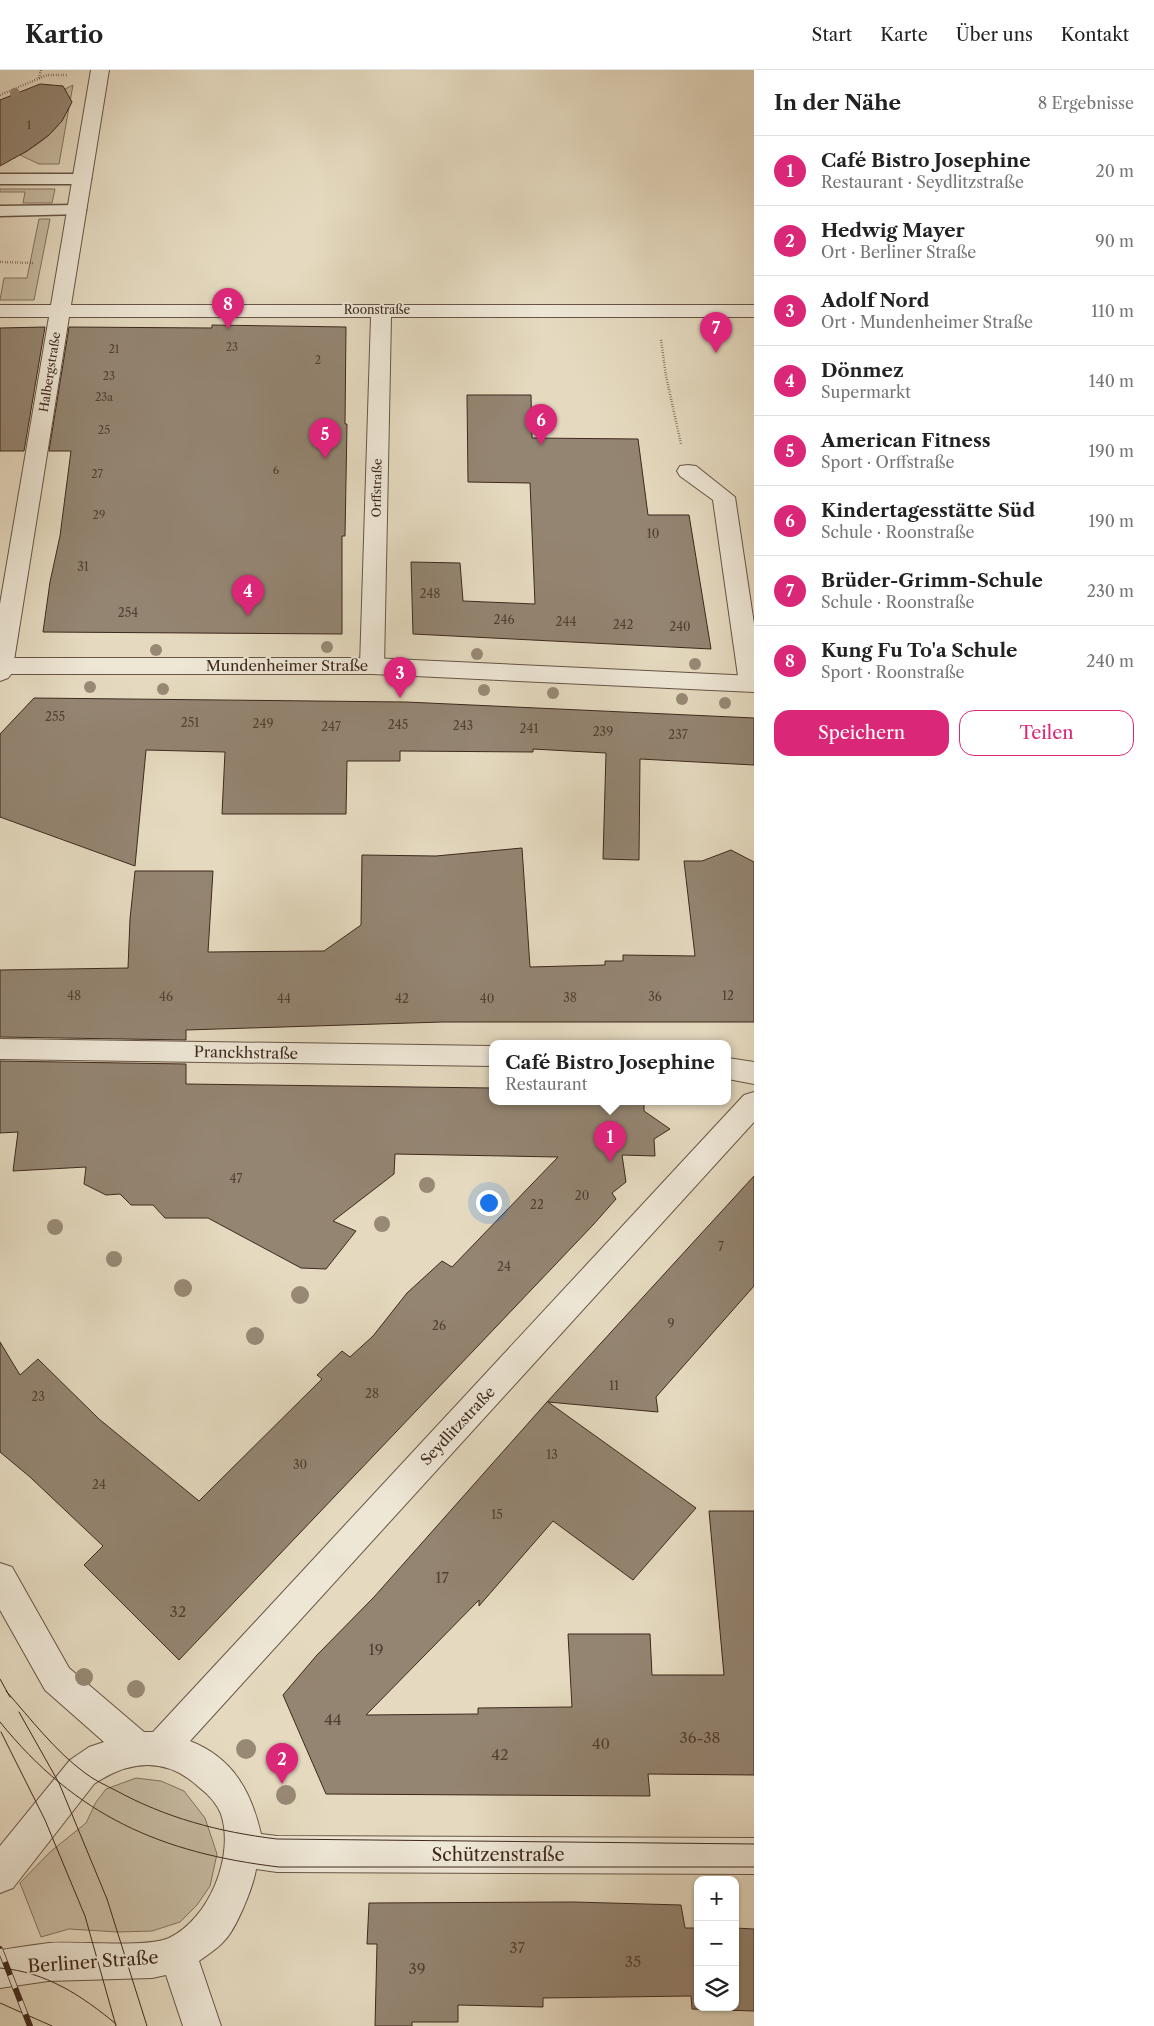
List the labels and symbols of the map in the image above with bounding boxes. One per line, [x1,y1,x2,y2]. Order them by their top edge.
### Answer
house number: 1 [27,118,32,132]
pin: 8 [212,288,244,329]
street label: Roonstraße [344,302,411,317]
pin: 7 [700,312,732,353]
street label: Halbergstraße [36,330,63,413]
house number: 23 [226,340,238,354]
house number: 21 [109,342,120,356]
house number: 2 [315,353,321,367]
house number: 23 [103,369,115,383]
house number: 23a [95,390,113,404]
pin: 6 [525,404,557,445]
pin: 5 [309,418,341,459]
house number: 25 [98,423,110,437]
street label: Orffstraße [368,458,385,518]
house number: 6 [273,463,280,477]
house number: 27 [91,467,103,481]
house number: 29 [93,508,105,522]
house number: 10 [647,526,659,541]
house number: 31 [77,559,89,574]
pin: 4 [232,575,264,616]
house number: 248 [420,586,440,601]
house number: 254 [118,605,138,620]
house number: 246 [494,612,514,627]
house number: 244 [556,614,576,629]
house number: 242 [613,617,633,632]
house number: 240 [669,619,691,634]
street label: Mundenheimer Straße [206,656,368,675]
pin: 3 [384,657,416,698]
house number: 255 [45,709,65,724]
house number: 251 [181,715,199,730]
house number: 249 [253,716,273,731]
house number: 245 [388,717,408,732]
house number: 243 [453,718,473,733]
house number: 247 [321,719,341,734]
house number: 241 [520,721,538,736]
house number: 239 [593,724,613,739]
house number: 237 [668,727,688,742]
house number: 48 [67,988,81,1003]
house number: 12 [722,988,734,1003]
house number: 46 [159,989,173,1004]
house number: 36 [648,989,662,1004]
house number: 38 [563,990,577,1005]
house number: 44 [277,991,291,1006]
house number: 42 [395,991,409,1006]
house number: 40 [480,991,494,1006]
street label: Pranckhstraße [194,1042,298,1063]
pin: 1 [594,1121,626,1162]
house number: 47 [230,1171,243,1186]
house number: 20 [575,1188,589,1203]
your location [476,1190,502,1216]
house number: 22 [530,1197,544,1212]
house number: 7 [718,1239,724,1254]
house number: 24 [497,1259,511,1274]
house number: 9 [667,1316,675,1331]
house number: 26 [432,1318,446,1333]
house number: 11 [609,1378,619,1393]
street label: Seydlitzstraße [416,1382,499,1469]
house number: 28 [365,1386,379,1401]
house number: 23 [31,1389,45,1404]
house number: 13 [546,1447,558,1462]
house number: 30 [293,1457,307,1472]
house number: 24 [92,1477,106,1492]
house number: 15 [491,1507,503,1522]
house number: 17 [435,1568,449,1587]
house number: 32 [170,1602,186,1621]
house number: 19 [368,1640,384,1659]
house number: 44 [324,1710,342,1729]
house number: 36-38 [679,1728,721,1747]
house number: 40 [592,1734,610,1753]
pin: 2 [266,1743,298,1784]
house number: 42 [491,1745,509,1764]
street label: Schützenstraße [432,1844,564,1866]
house number: 37 [509,1938,525,1957]
street label: Berliner Straße [27,1946,159,1978]
house number: 35 [625,1952,641,1971]
house number: 39 [408,1959,426,1978]

